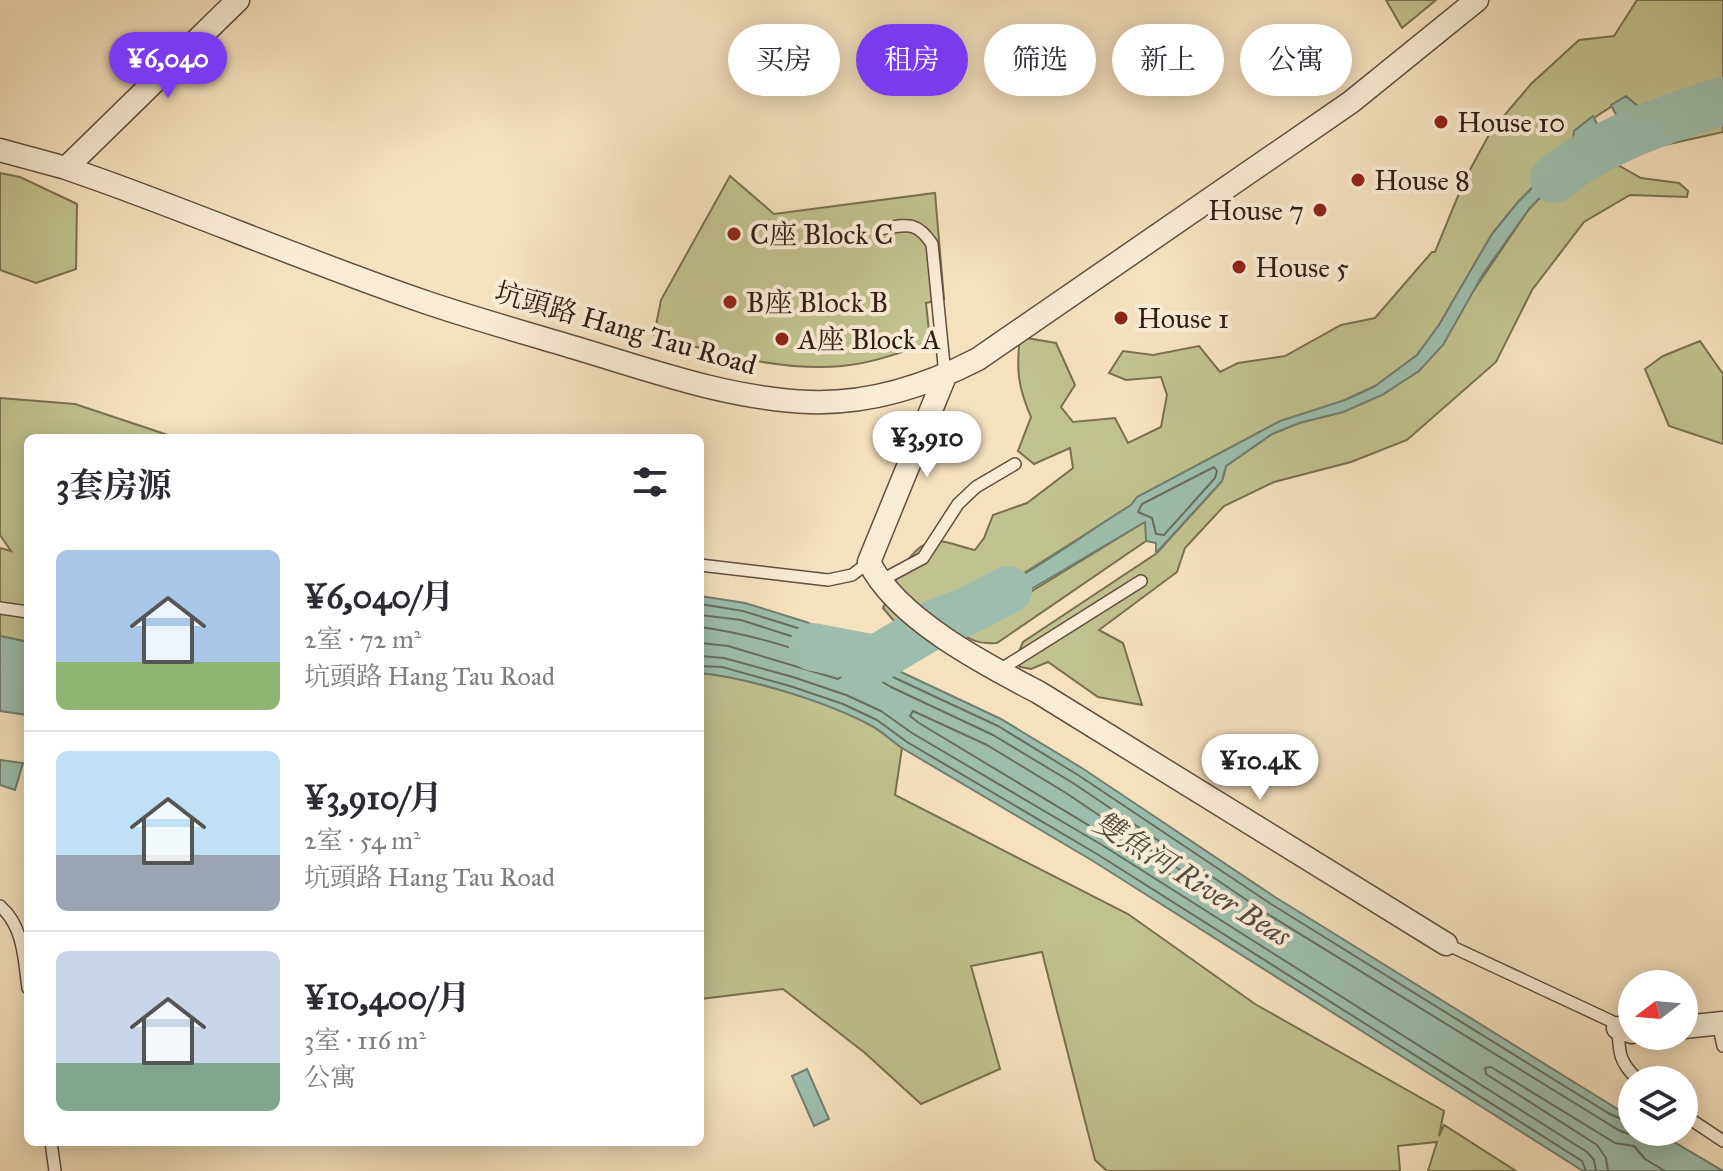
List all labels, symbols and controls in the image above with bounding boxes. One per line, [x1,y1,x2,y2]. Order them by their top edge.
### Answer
chip: 买房 [728,24,840,96]
chip: 租房 [856,24,968,96]
chip: 筛选 [984,24,1096,96]
chip: 新上 [1112,24,1224,96]
chip: 公寓 [1240,24,1352,96]
pin: ¥6,040 [103,32,233,100]
text: ¥6,040 [127,42,209,74]
place label: House 10 [1457,105,1565,140]
marker: House 10 [1432,113,1450,131]
place label: House 8 [1374,163,1470,198]
marker: House 8 [1349,171,1367,189]
place label: House 7 [1208,193,1304,228]
marker: House 7 [1311,201,1329,219]
place label: C座 Block C [750,217,893,252]
marker: C座 Block C [725,225,743,243]
place label: House 5 [1255,250,1349,285]
marker: House 5 [1230,258,1248,276]
street label: 坑頭路 Hang Tau Road [491,274,761,383]
place label: B座 Block B [746,285,888,320]
marker: B座 Block B [721,293,739,311]
place label: House 1 [1137,301,1229,336]
marker: House 1 [1112,309,1130,327]
place label: A座 Block A [797,322,941,357]
marker: A座 Block A [773,330,791,348]
pin: ¥3,910 [862,411,992,479]
text: ¥3,910 [890,421,964,453]
icon: filters [628,460,672,504]
text: 3套房源 [56,465,172,506]
text: ¥6,040/月 [304,576,454,617]
icon: home [120,582,216,678]
text: 2室 · 72 m² [304,623,421,655]
text: 坑頭路 Hang Tau Road [304,660,555,692]
pin: ¥10.4K [1195,734,1325,802]
text: ¥10.4K [1220,744,1300,776]
text: ¥3,910/月 [304,777,443,818]
icon: home [120,783,216,879]
water label: 雙魚河 River Beas [1087,804,1298,955]
text: 2室 · 54 m² [304,824,421,856]
text: 坑頭路 Hang Tau Road [304,861,555,893]
north arrow [1618,970,1698,1050]
map controls [1618,970,1698,1146]
text: ¥10,400/月 [304,977,471,1018]
icon: home [120,983,216,1079]
text: 3室 · 116 m² [304,1024,426,1056]
text: 公寓 [304,1061,356,1093]
button: layers [1618,1066,1698,1146]

